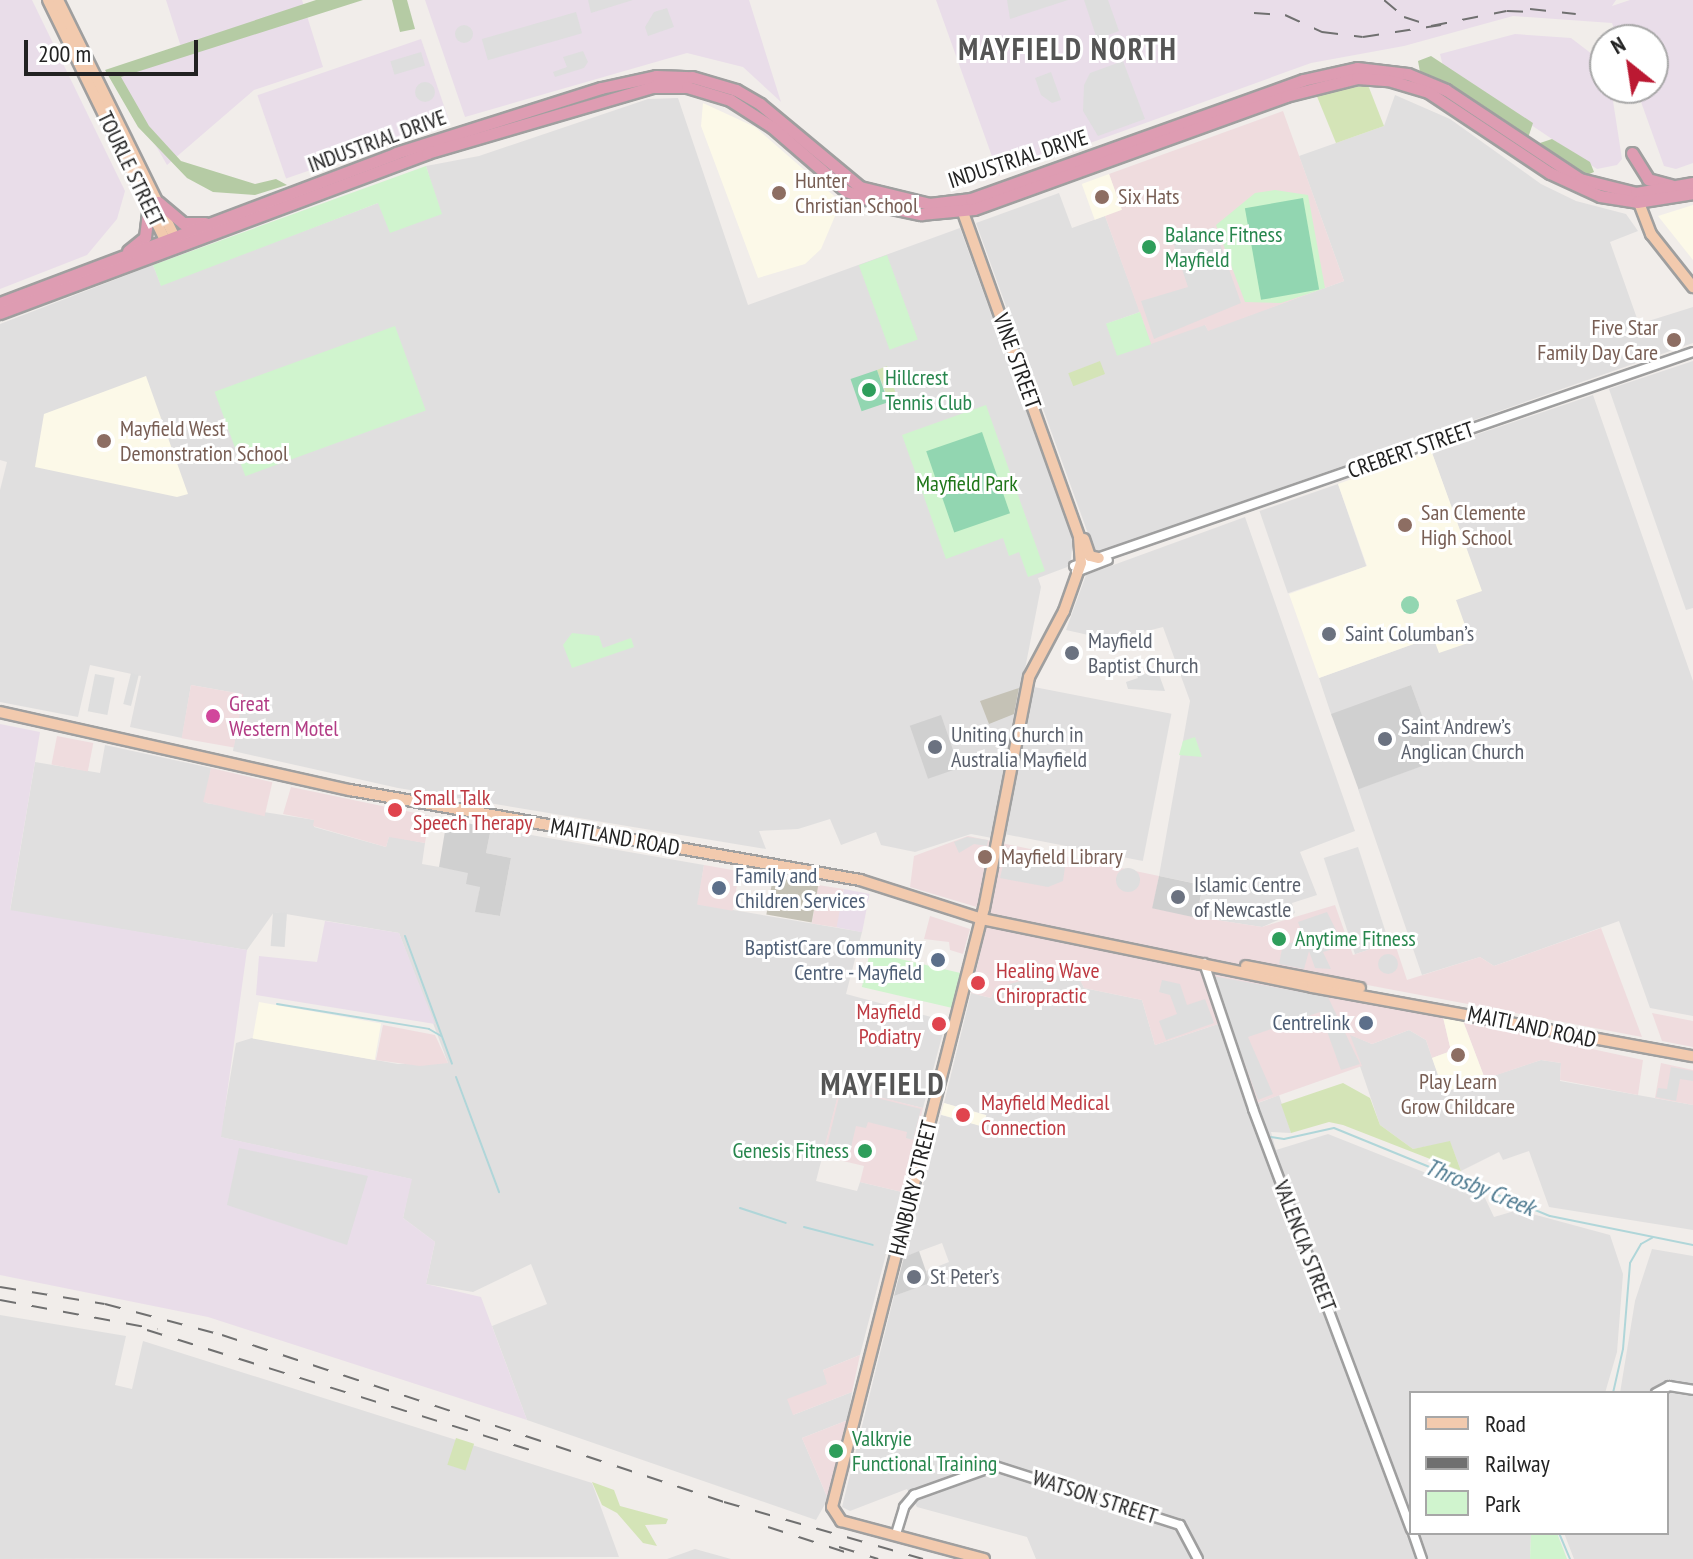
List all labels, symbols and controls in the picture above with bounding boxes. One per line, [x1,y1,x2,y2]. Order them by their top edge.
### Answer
scale bar [28,24,202,74]
north arrow [1589,24,1669,104]
text: N [1606,30,1630,60]
district label: MAYFIELD NORTH [958,31,1178,67]
text: 200 m [38,38,91,69]
street label: INDUSTRIAL DRIVE [304,104,450,178]
street label: TOURLE STREET [92,107,170,231]
street label: INDUSTRIAL DRIVE [945,124,1091,194]
place label: Hunter Christian School [795,167,918,218]
marker: Hunter Christian School [770,184,788,202]
place label: Six Hats [1118,184,1180,210]
marker: Six Hats [1093,188,1111,206]
place label: Balance Fitness Mayfield [1165,221,1282,272]
marker: Balance Fitness Mayfield [1140,238,1158,256]
street label: VINE STREET [988,310,1046,412]
place label: Five Star Family Day Care [1536,314,1658,366]
marker: Five Star Family Day Care [1665,331,1683,349]
place label: Hillcrest Tennis Club [885,364,972,416]
marker: Hillcrest Tennis Club [860,381,878,399]
place label: Mayfield West Demonstration School [120,415,288,466]
street label: CREBERT STREET [1344,416,1478,484]
marker: Mayfield West Demonstration School [95,432,113,450]
park label: Mayfield Park [916,471,1018,497]
place label: San Clemente High School [1421,499,1526,550]
marker: San Clemente High School [1396,516,1414,534]
place label: Saint Columban’s [1345,621,1474,647]
marker: Saint Columban’s [1320,625,1338,643]
place label: Mayfield Baptist Church [1088,627,1199,678]
marker: Mayfield Baptist Church [1063,644,1081,662]
place label: Great Western Motel [229,690,338,742]
marker: Great Western Motel [204,707,222,725]
place label: Saint Andrew’s Anglican Church [1401,713,1524,764]
place label: Uniting Church in Australia Mayfield [951,721,1087,772]
marker: Saint Andrew’s Anglican Church [1376,730,1394,748]
marker: Uniting Church in Australia Mayfield [926,738,944,756]
place label: Small Talk Speech Therapy [413,784,533,836]
marker: Small Talk Speech Therapy [384,799,406,821]
street label: MAITLAND ROAD [548,813,682,861]
place label: Mayfield Library [1001,844,1123,870]
marker: Mayfield Library [976,848,994,866]
place label: Family and Children Services [735,862,865,914]
place label: Islamic Centre of Newcastle [1194,871,1301,922]
marker: Family and Children Services [710,879,728,897]
marker: Islamic Centre of Newcastle [1169,888,1187,906]
place label: Anytime Fitness [1295,926,1416,952]
marker: Anytime Fitness [1270,930,1288,948]
place label: BaptistCare Community Centre - Mayfield [745,934,922,986]
marker: BaptistCare Community Centre - Mayfield [929,951,947,969]
place label: Healing Wave Chiropractic [996,957,1100,1008]
marker: Healing Wave Chiropractic [967,972,989,994]
place label: Mayfield Podiatry [857,998,921,1050]
street label: MAITLAND ROAD [1465,1001,1599,1053]
place label: Centrelink [1273,1010,1350,1036]
marker: Mayfield Podiatry [928,1013,950,1035]
marker: Centrelink [1357,1014,1375,1032]
marker: Play Learn Grow Childcare [1449,1046,1467,1064]
district label: MAYFIELD [821,1066,945,1102]
place label: Play Learn Grow Childcare [1401,1068,1515,1120]
place label: Mayfield Medical Connection [981,1089,1109,1140]
marker: Mayfield Medical Connection [952,1104,974,1126]
street label: HANBURY STREET [883,1118,943,1258]
place label: Genesis Fitness [733,1138,849,1164]
marker: Genesis Fitness [856,1142,874,1160]
water label: Throsby Creek [1420,1152,1540,1222]
street label: VALENCIA STREET [1268,1176,1342,1316]
place label: St Peter’s [930,1264,999,1290]
marker: St Peter’s [905,1268,923,1286]
legend [1409,1391,1669,1535]
text: Road [1485,1408,1526,1439]
place label: Valkryie Functional Training [852,1425,998,1476]
marker: Valkryie Functional Training [827,1442,845,1460]
text: Railway [1485,1448,1550,1479]
street label: WATSON STREET [1029,1464,1161,1530]
text: Park [1485,1488,1521,1519]

